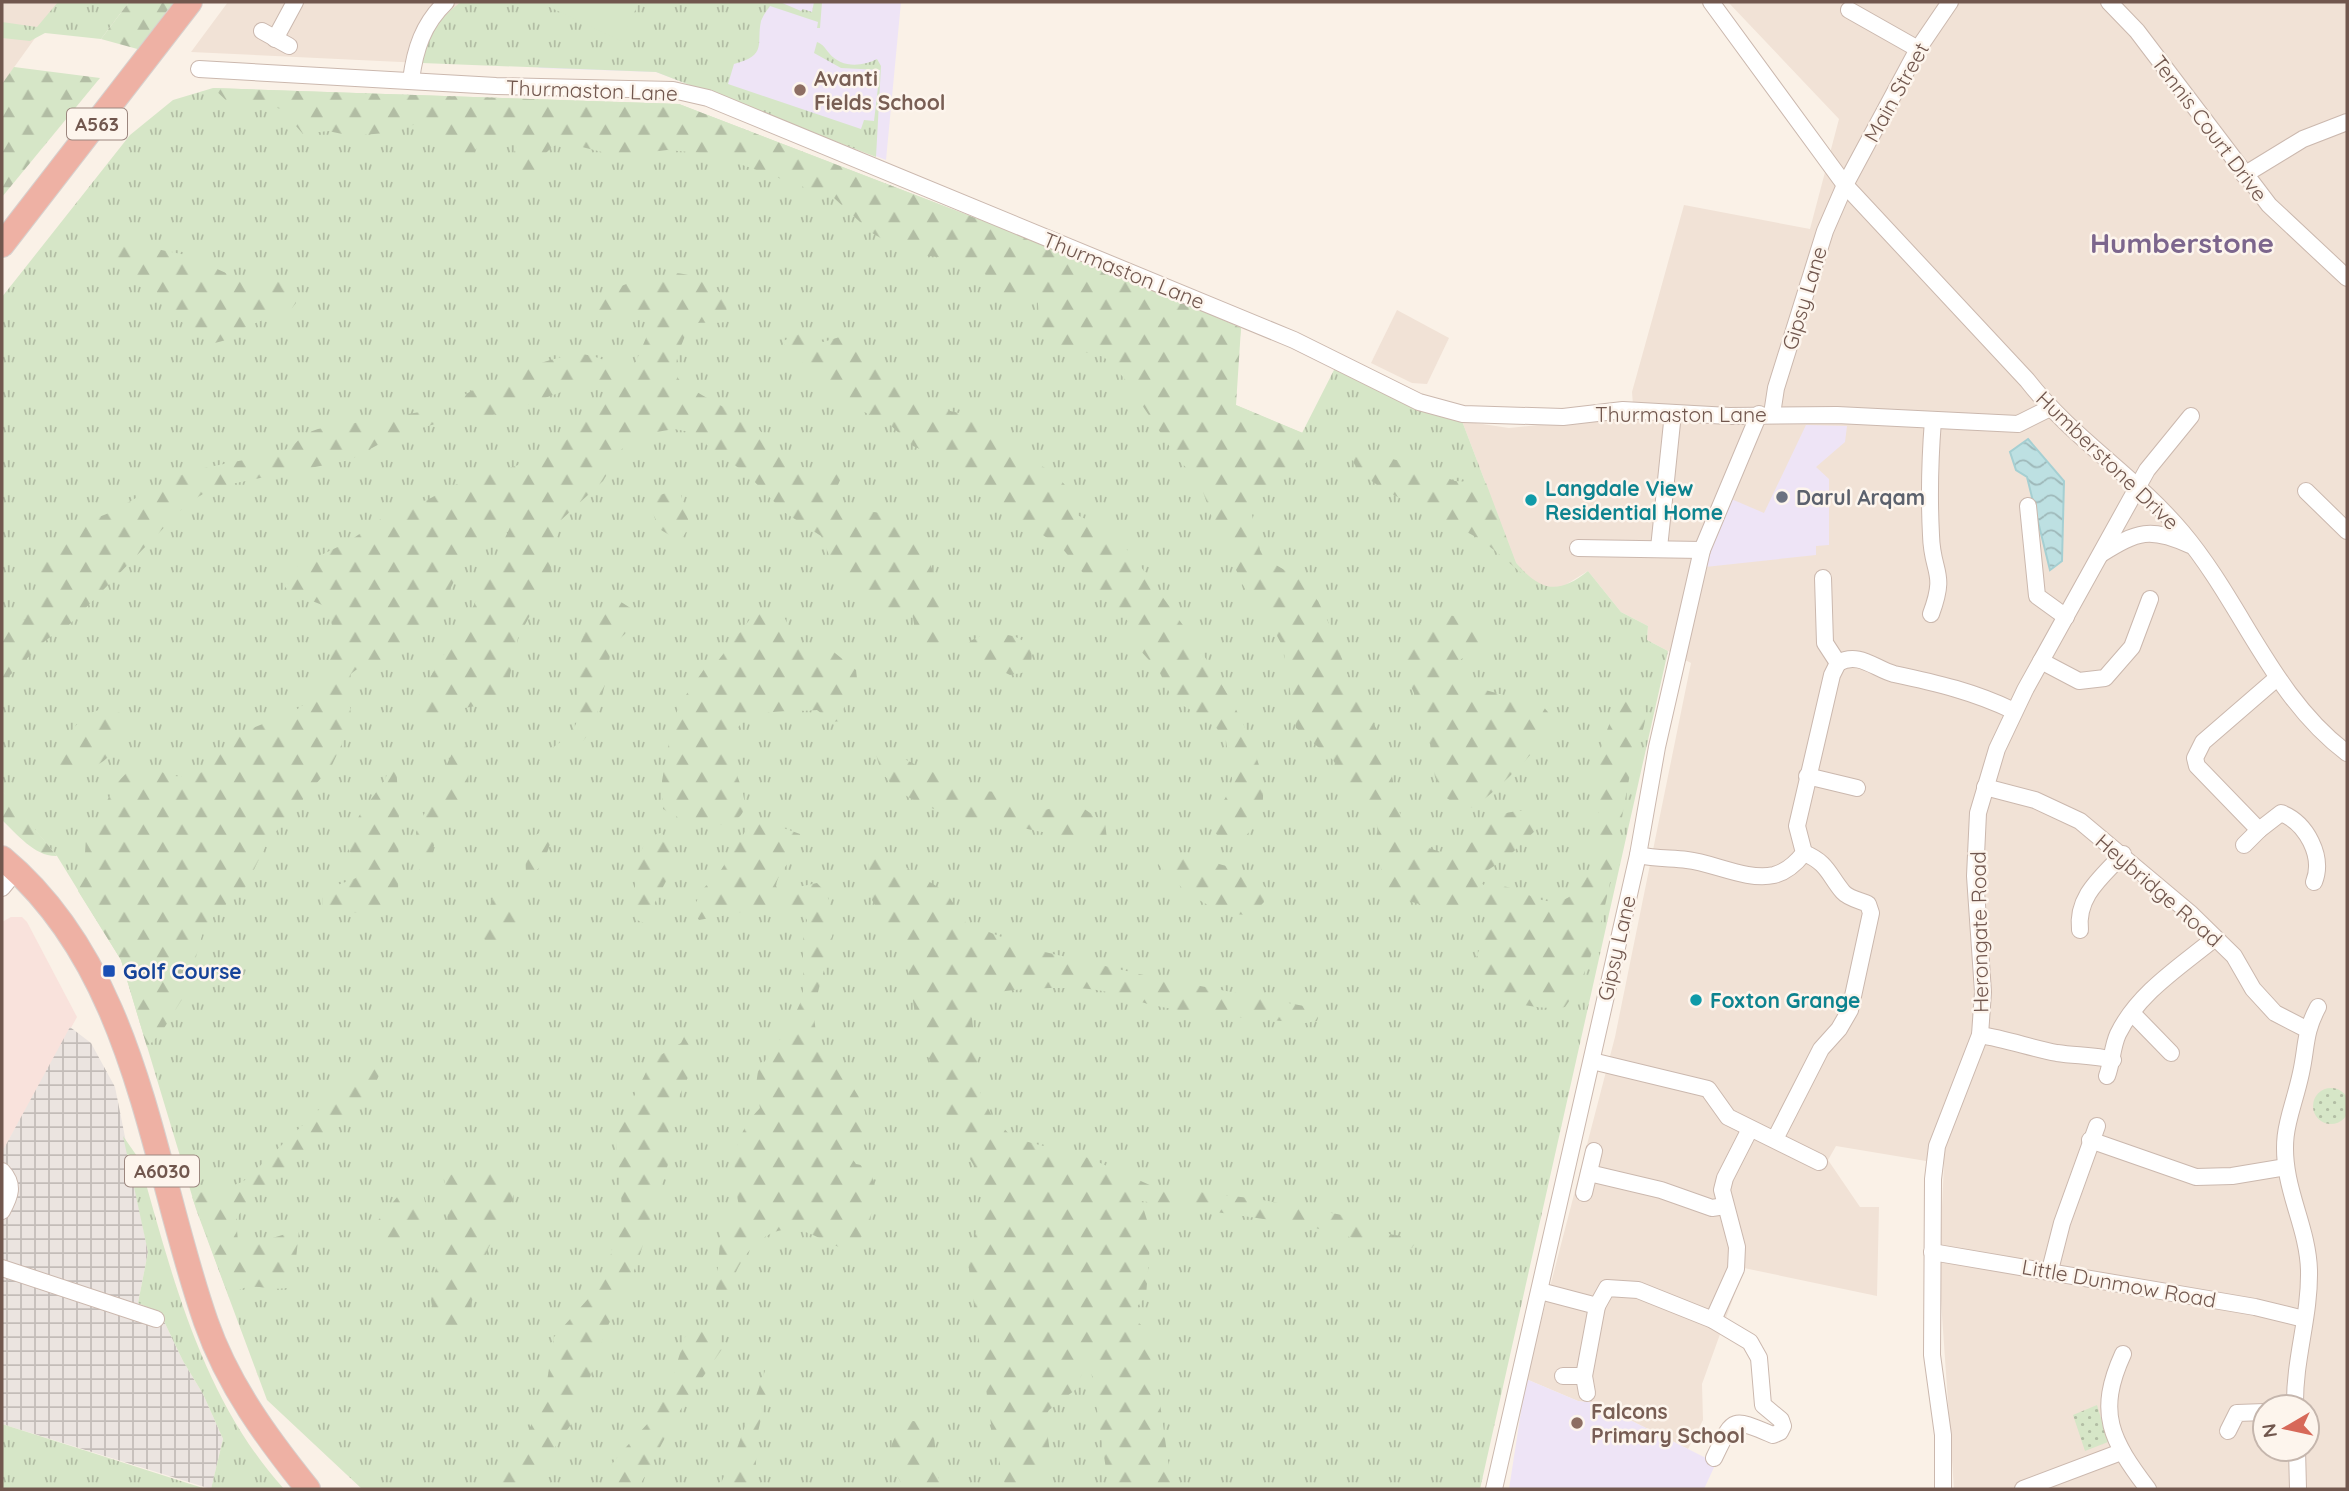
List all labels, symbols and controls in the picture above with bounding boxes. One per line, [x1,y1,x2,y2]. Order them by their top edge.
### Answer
street label: Main Street [1858,38,1934,146]
street label: Tennis Court Drive [2147,50,2273,206]
place label: Avanti Fields School [814,65,945,115]
street label: Thurmaston Lane [506,74,678,106]
marker: Avanti Fields School [792,82,808,98]
road number: A563 [67,108,127,140]
district label: Humberstone [2090,225,2274,260]
street label: Thurmaston Lane [1039,226,1209,314]
street label: Gipsy Lane [1776,243,1832,353]
street label: Humberstone Drive [2031,385,2185,535]
street label: Thurmaston Lane [1595,401,1767,427]
place label: Langdale View Residential Home [1545,475,1723,525]
place label: Darul Arqam [1796,484,1925,510]
marker: Darul Arqam [1774,489,1790,505]
marker: Langdale View Residential Home [1523,492,1539,508]
street label: Heybridge Road [2090,828,2228,952]
street label: Herongate Road [1965,851,1993,1013]
street label: Gipsy Lane [1591,893,1641,1003]
place label: Golf Course [123,958,242,984]
marker: Golf Course [101,963,117,979]
place label: Foxton Grange [1710,987,1860,1013]
marker: Foxton Grange [1688,992,1704,1008]
road number: A6030 [125,1156,199,1186]
street label: Little Dunmow Road [2020,1253,2218,1313]
north arrow [2251,1393,2321,1463]
place label: Falcons Primary School [1591,1398,1745,1448]
marker: Falcons Primary School [1569,1415,1585,1431]
text: N [2256,1422,2282,1439]

